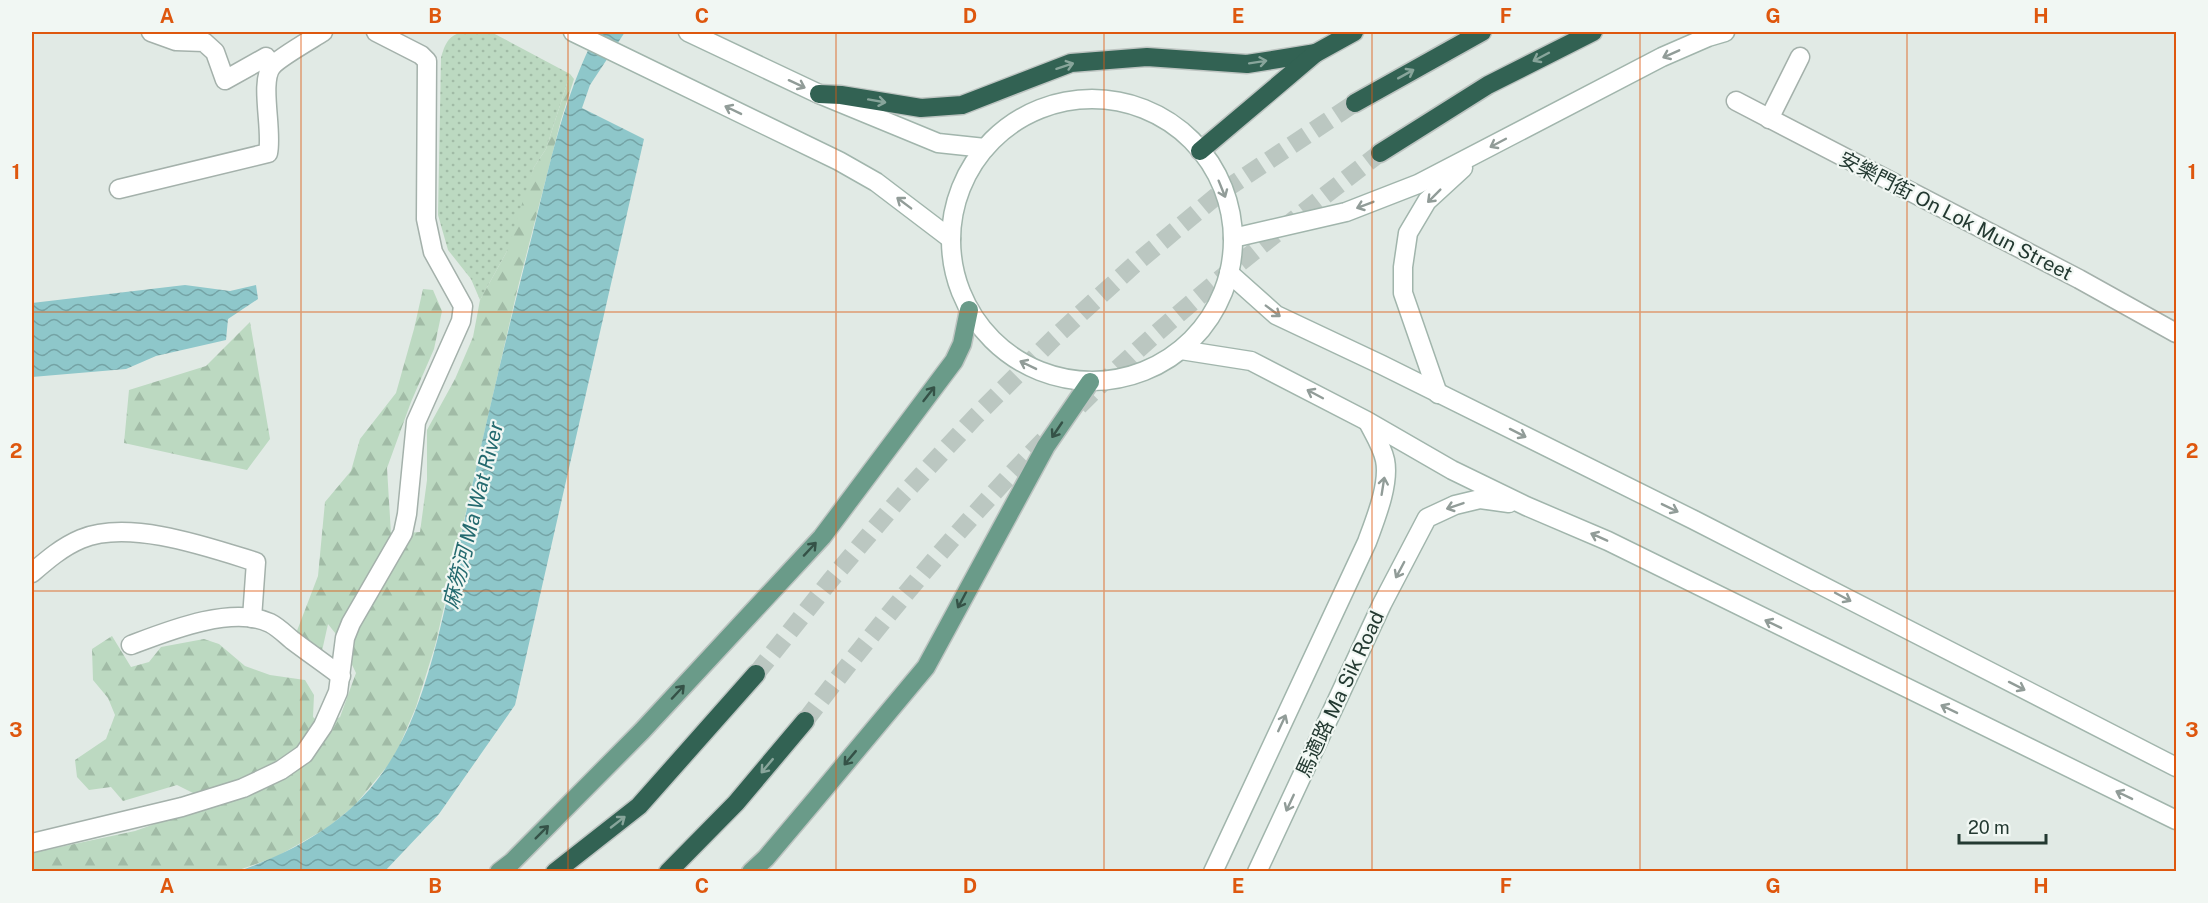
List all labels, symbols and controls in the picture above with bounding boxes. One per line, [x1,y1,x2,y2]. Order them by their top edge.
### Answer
text: A [160,4,174,28]
text: B [428,4,442,28]
text: C [695,4,709,28]
text: D [963,4,977,28]
text: E [1232,4,1244,28]
text: F [1500,4,1512,28]
text: G [1765,4,1781,28]
text: H [2033,4,2049,28]
one-way arrow [1663,48,1681,60]
one-way arrow [1532,52,1550,63]
one-way arrow [1248,57,1268,68]
one-way arrow [1055,60,1074,71]
one-way arrow [1397,67,1414,79]
one-way arrow [788,78,806,90]
one-way arrow [867,96,887,107]
one-way arrow [725,104,743,116]
one-way arrow [1490,138,1508,150]
street label: 安樂門街 On Lok Mun Street [1835,147,2077,285]
text: 1 [12,160,20,184]
text: 1 [2188,160,2196,184]
one-way arrow [1217,179,1228,197]
one-way arrow [1426,188,1441,203]
one-way arrow [896,197,912,210]
one-way arrow [1357,200,1375,211]
one-way arrow [1264,305,1280,317]
one-way arrow [1019,359,1037,371]
one-way arrow [923,387,935,403]
one-way arrow [1306,388,1324,399]
water label: 麻笏河 Ma Wat River [438,418,509,611]
one-way arrow [1051,421,1063,438]
one-way arrow [1508,428,1526,440]
text: 2 [10,439,22,463]
text: 2 [2186,439,2198,463]
one-way arrow [1378,477,1389,497]
one-way arrow [1446,501,1465,512]
one-way arrow [1660,502,1678,514]
one-way arrow [1590,531,1608,543]
one-way arrow [803,542,817,557]
one-way arrow [1394,561,1406,578]
one-way arrow [956,591,968,608]
one-way arrow [1834,591,1851,603]
street label: 馬適路 Ma Sik Road [1291,607,1389,781]
one-way arrow [1765,617,1783,629]
one-way arrow [2007,681,2025,692]
one-way arrow [671,685,685,700]
one-way arrow [1940,703,1958,715]
one-way arrow [1277,715,1289,733]
text: 3 [9,718,23,742]
text: 3 [2185,718,2199,742]
one-way arrow [844,750,857,766]
one-way arrow [760,758,774,773]
one-way arrow [2115,788,2133,800]
one-way arrow [1283,794,1295,812]
scale bar [1959,807,2046,845]
one-way arrow [610,816,626,829]
text: 20 m [1968,817,2010,838]
one-way arrow [534,825,549,840]
text: A [160,874,174,898]
text: B [428,874,442,898]
text: C [695,874,709,898]
text: D [963,874,977,898]
text: E [1232,874,1244,898]
text: F [1500,874,1512,898]
text: G [1765,874,1781,898]
text: H [2033,874,2049,898]

